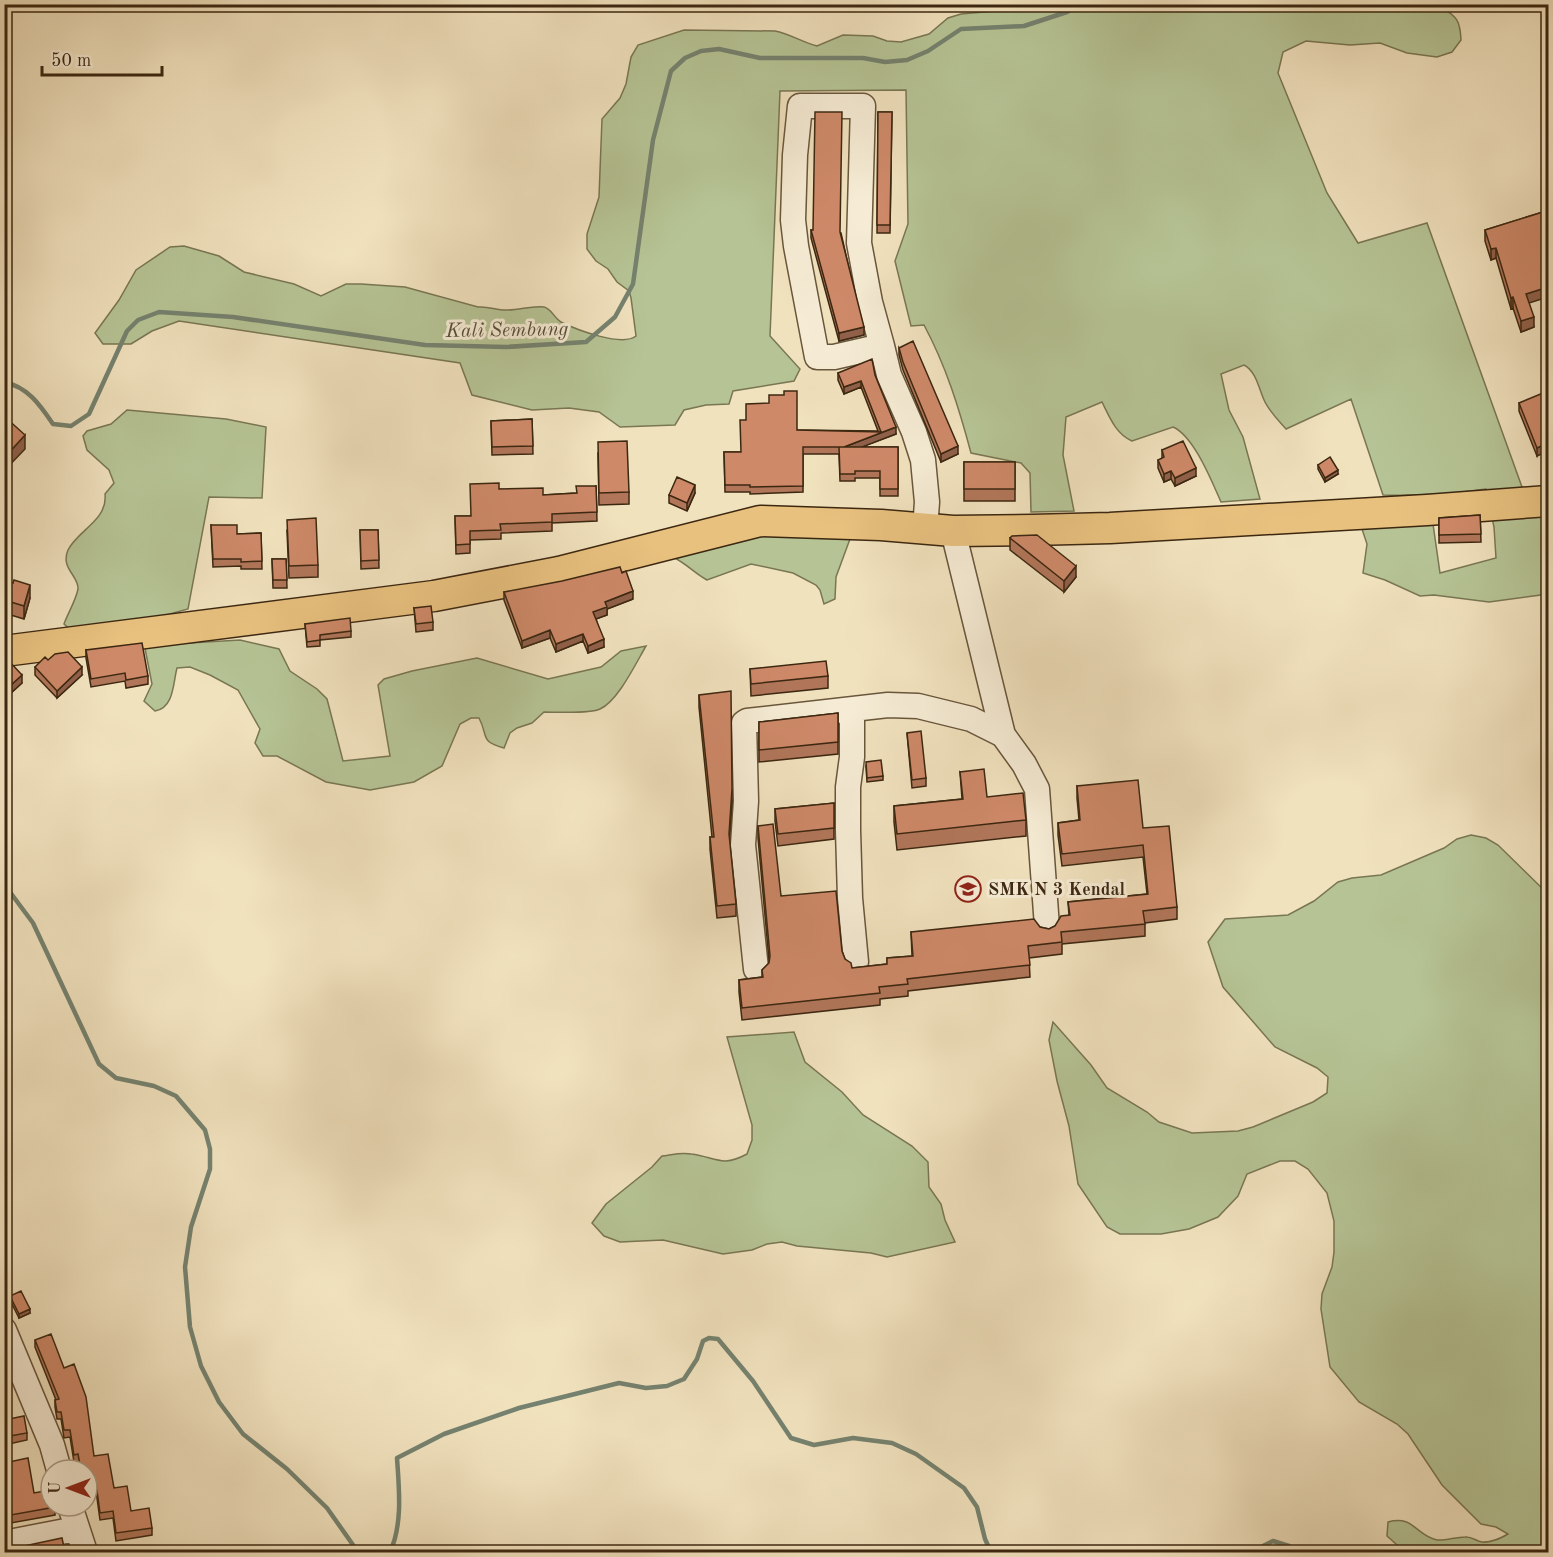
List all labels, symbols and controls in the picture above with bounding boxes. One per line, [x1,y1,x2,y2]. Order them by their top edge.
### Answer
scale bar [42,39,162,77]
text: 50 m [51,52,91,70]
water label: Kali Sembung [445,320,569,342]
school or university icon: SMK N 3 Kendal [953,874,983,904]
place label: SMK N 3 Kendal [988,881,1126,899]
north arrow [39,1458,99,1518]
text: U [48,1481,64,1494]

